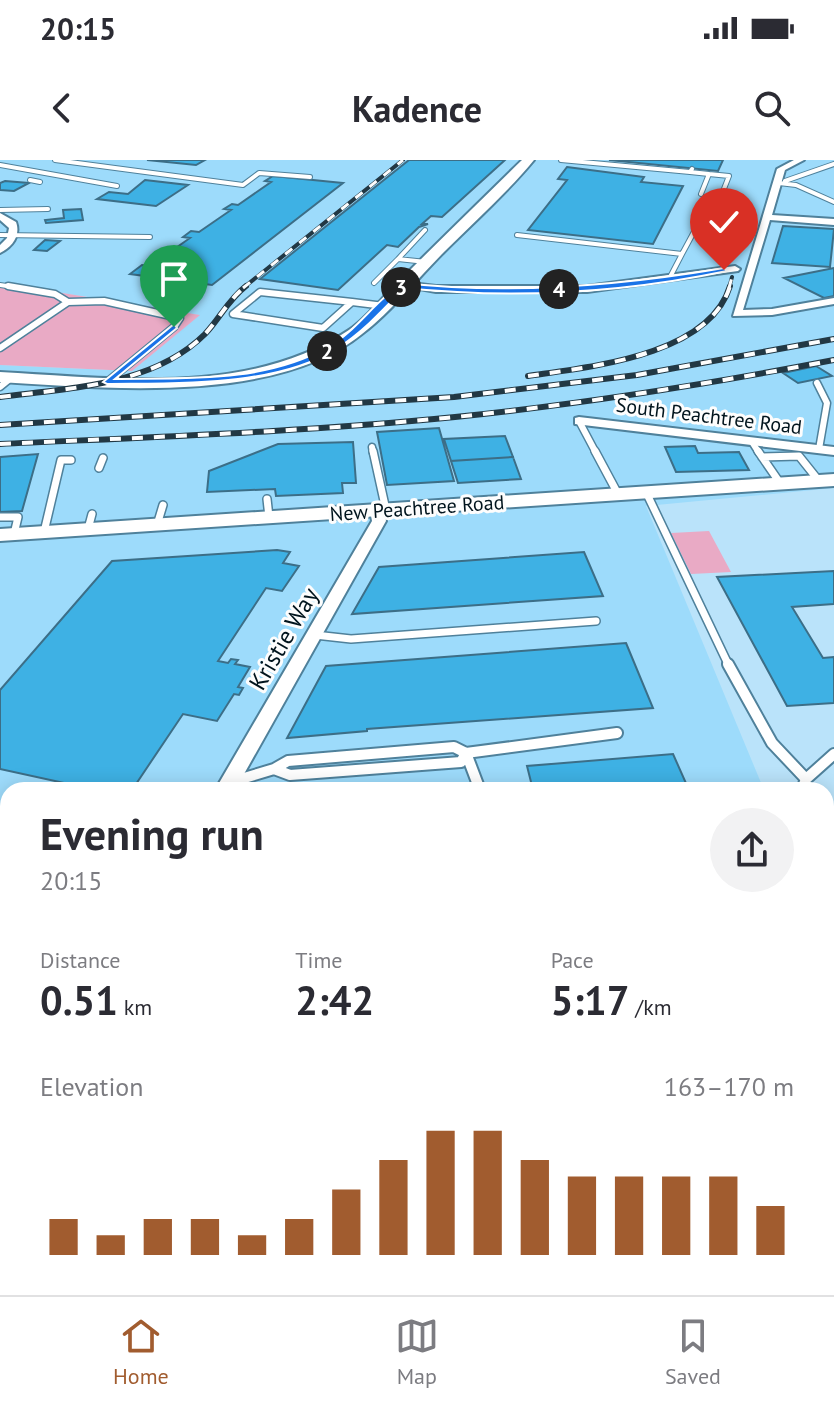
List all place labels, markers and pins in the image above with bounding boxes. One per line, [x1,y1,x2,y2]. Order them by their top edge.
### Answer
pin [690,188,758,270]
pin [140,245,208,327]
pin: 3 [381,267,421,307]
pin: 4 [539,269,579,309]
pin: 2 [307,331,347,371]

